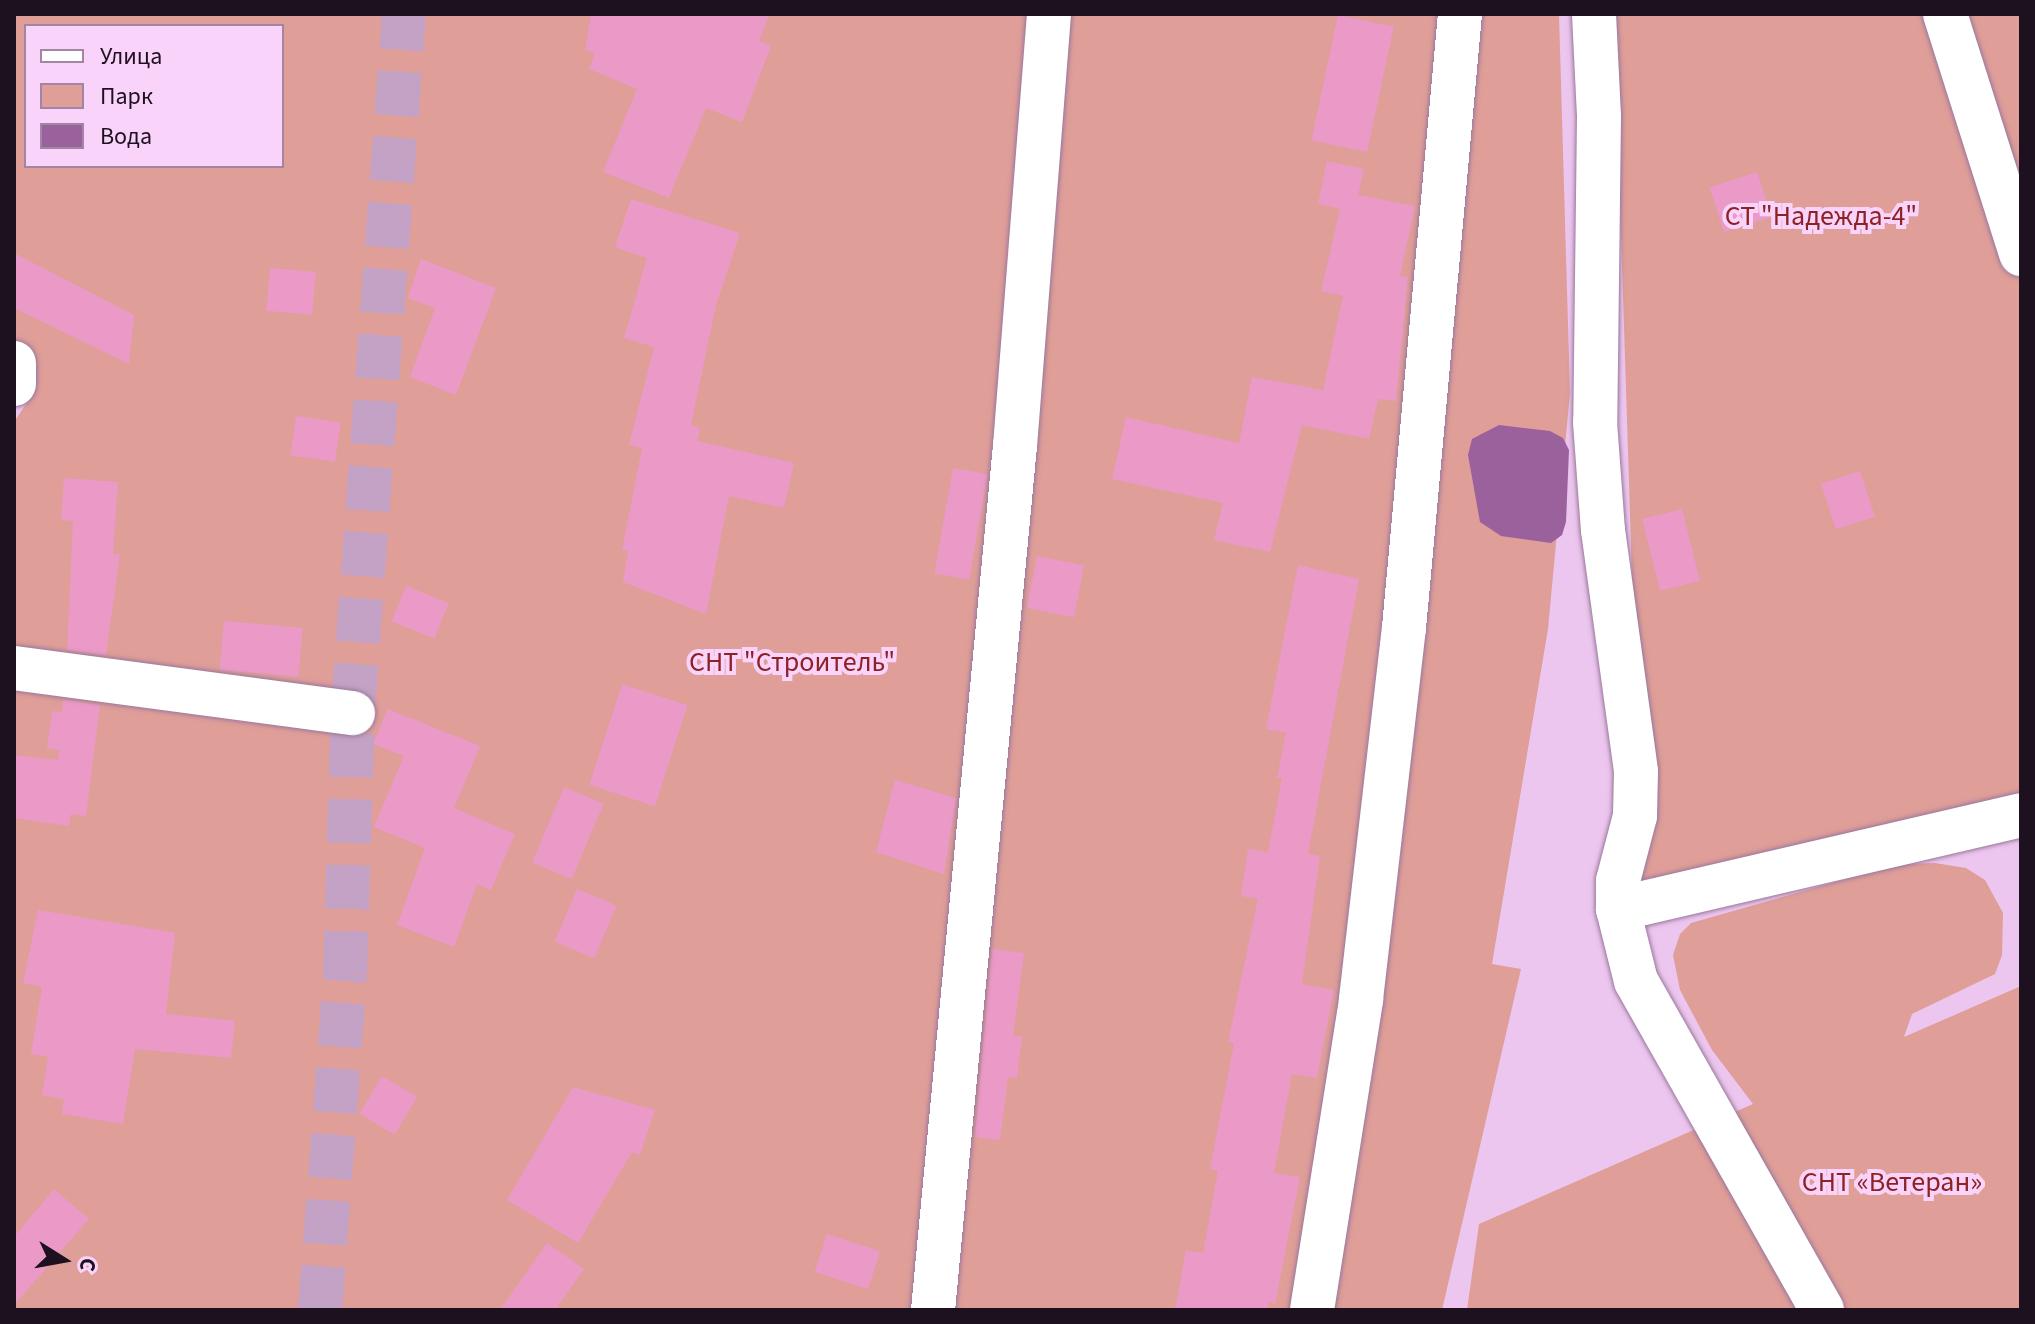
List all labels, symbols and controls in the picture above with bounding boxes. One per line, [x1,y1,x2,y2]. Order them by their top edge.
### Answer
legend [24,24,284,168]
text: Улица [100,39,162,74]
text: Парк [100,79,153,114]
text: Вода [100,119,152,154]
park label: СТ "Надежда-4" [1725,199,1917,233]
park label: СНТ "Строитель" [689,645,895,679]
park label: СНТ «Ветеран» [1802,1165,1982,1199]
north arrow [24,1220,104,1300]
text: С [71,1255,104,1274]

